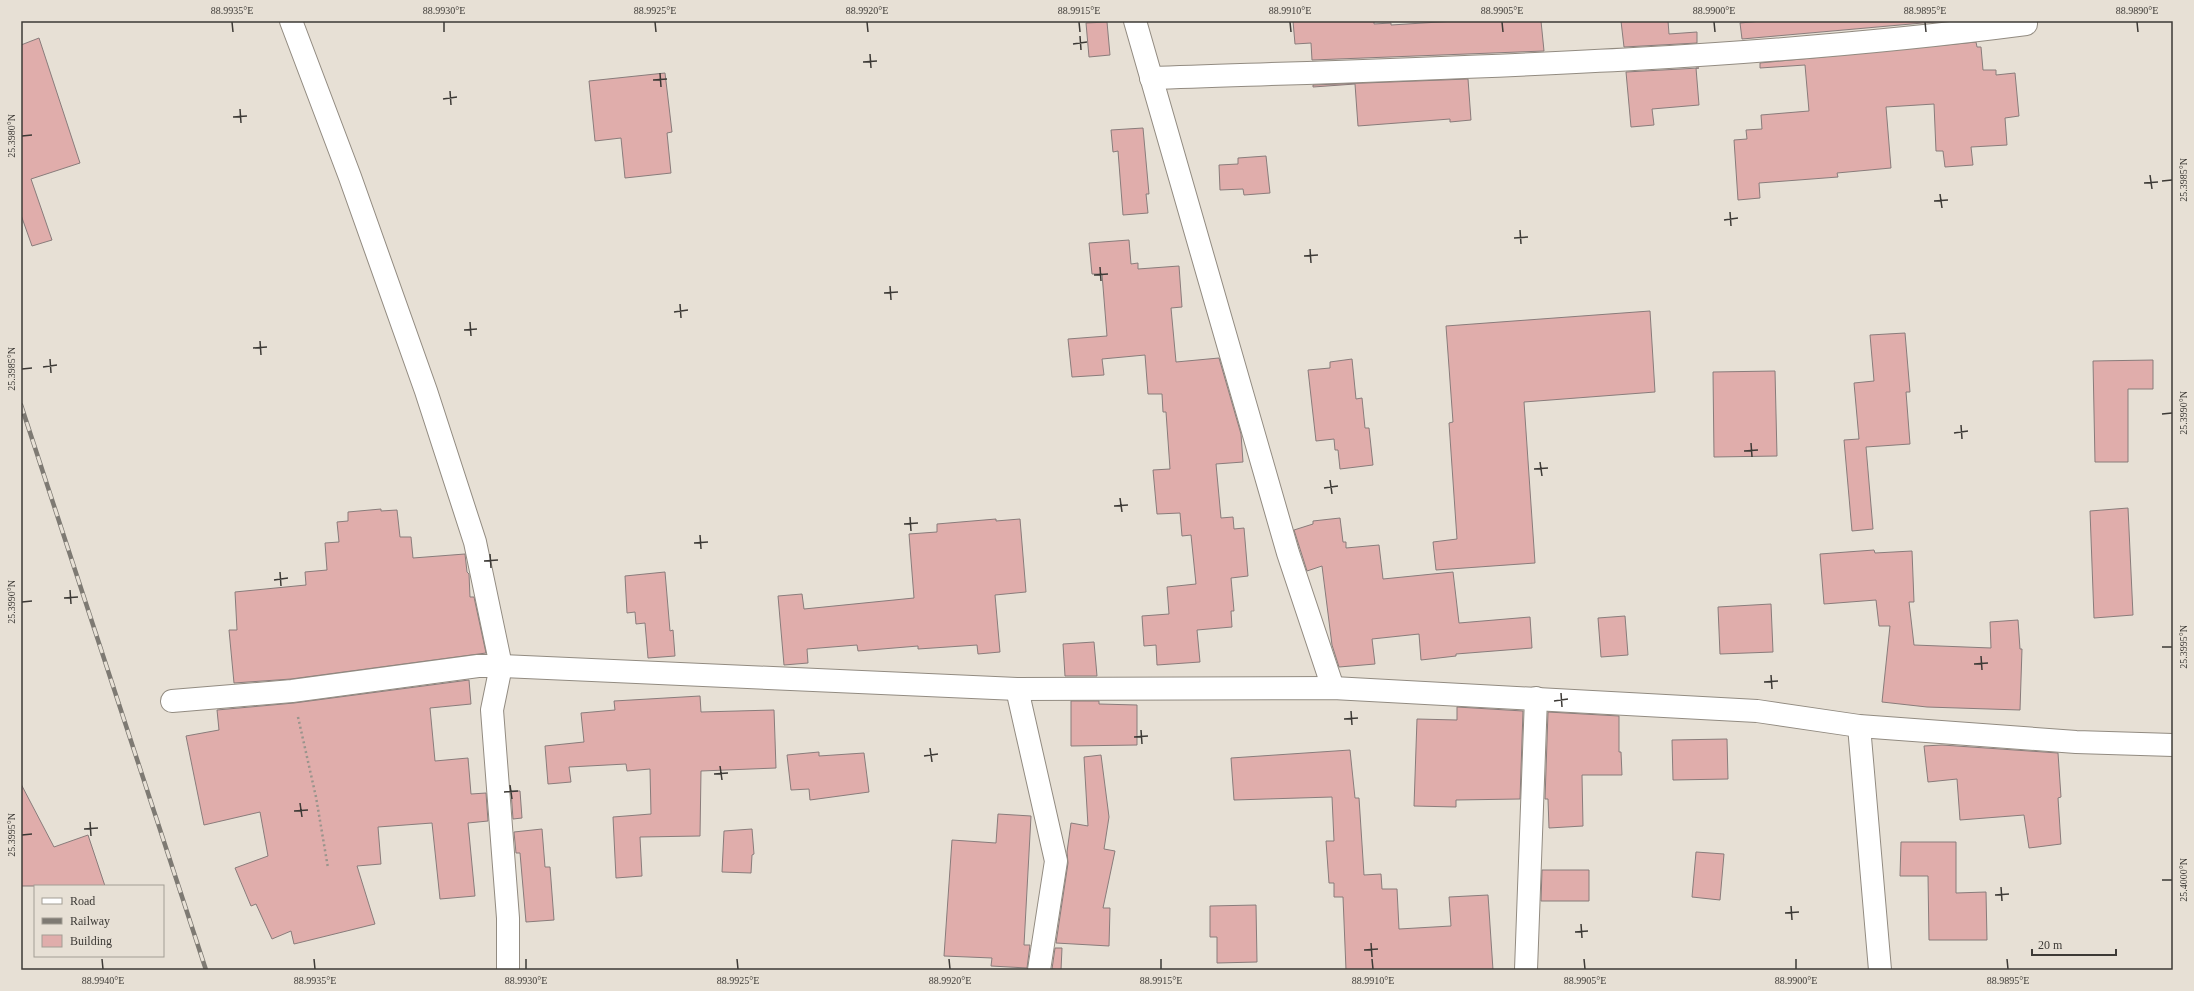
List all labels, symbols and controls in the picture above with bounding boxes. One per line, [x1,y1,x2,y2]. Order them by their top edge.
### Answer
text: 88.9935°E [211,5,253,16]
text: 88.9930°E [423,5,465,16]
text: 88.9925°E [634,5,676,16]
text: 88.9920°E [846,5,888,16]
text: 88.9915°E [1058,5,1100,16]
text: 88.9910°E [1269,5,1311,16]
text: 88.9905°E [1481,5,1523,16]
text: 88.9900°E [1693,5,1735,16]
text: 88.9895°E [1904,5,1946,16]
text: 88.9890°E [2116,5,2158,16]
text: 25.3980°N [6,114,17,158]
text: 25.3985°N [2178,158,2189,202]
text: 25.3985°N [6,347,17,391]
text: 25.3990°N [2178,391,2189,435]
text: 25.3990°N [6,580,17,624]
text: 25.3995°N [2178,625,2189,669]
text: 25.3995°N [6,813,17,857]
text: 25.4000°N [2178,858,2189,902]
legend [34,885,164,957]
text: Road [70,894,95,908]
text: Railway [70,914,110,928]
scale bar [2032,931,2116,957]
text: Building [70,934,112,948]
text: 20 m [2038,938,2063,952]
text: 88.9940°E [82,975,124,986]
text: 88.9935°E [294,975,336,986]
text: 88.9930°E [505,975,547,986]
text: 88.9925°E [717,975,759,986]
text: 88.9920°E [929,975,971,986]
text: 88.9915°E [1140,975,1182,986]
text: 88.9910°E [1352,975,1394,986]
text: 88.9905°E [1564,975,1606,986]
text: 88.9900°E [1775,975,1817,986]
text: 88.9895°E [1987,975,2029,986]

